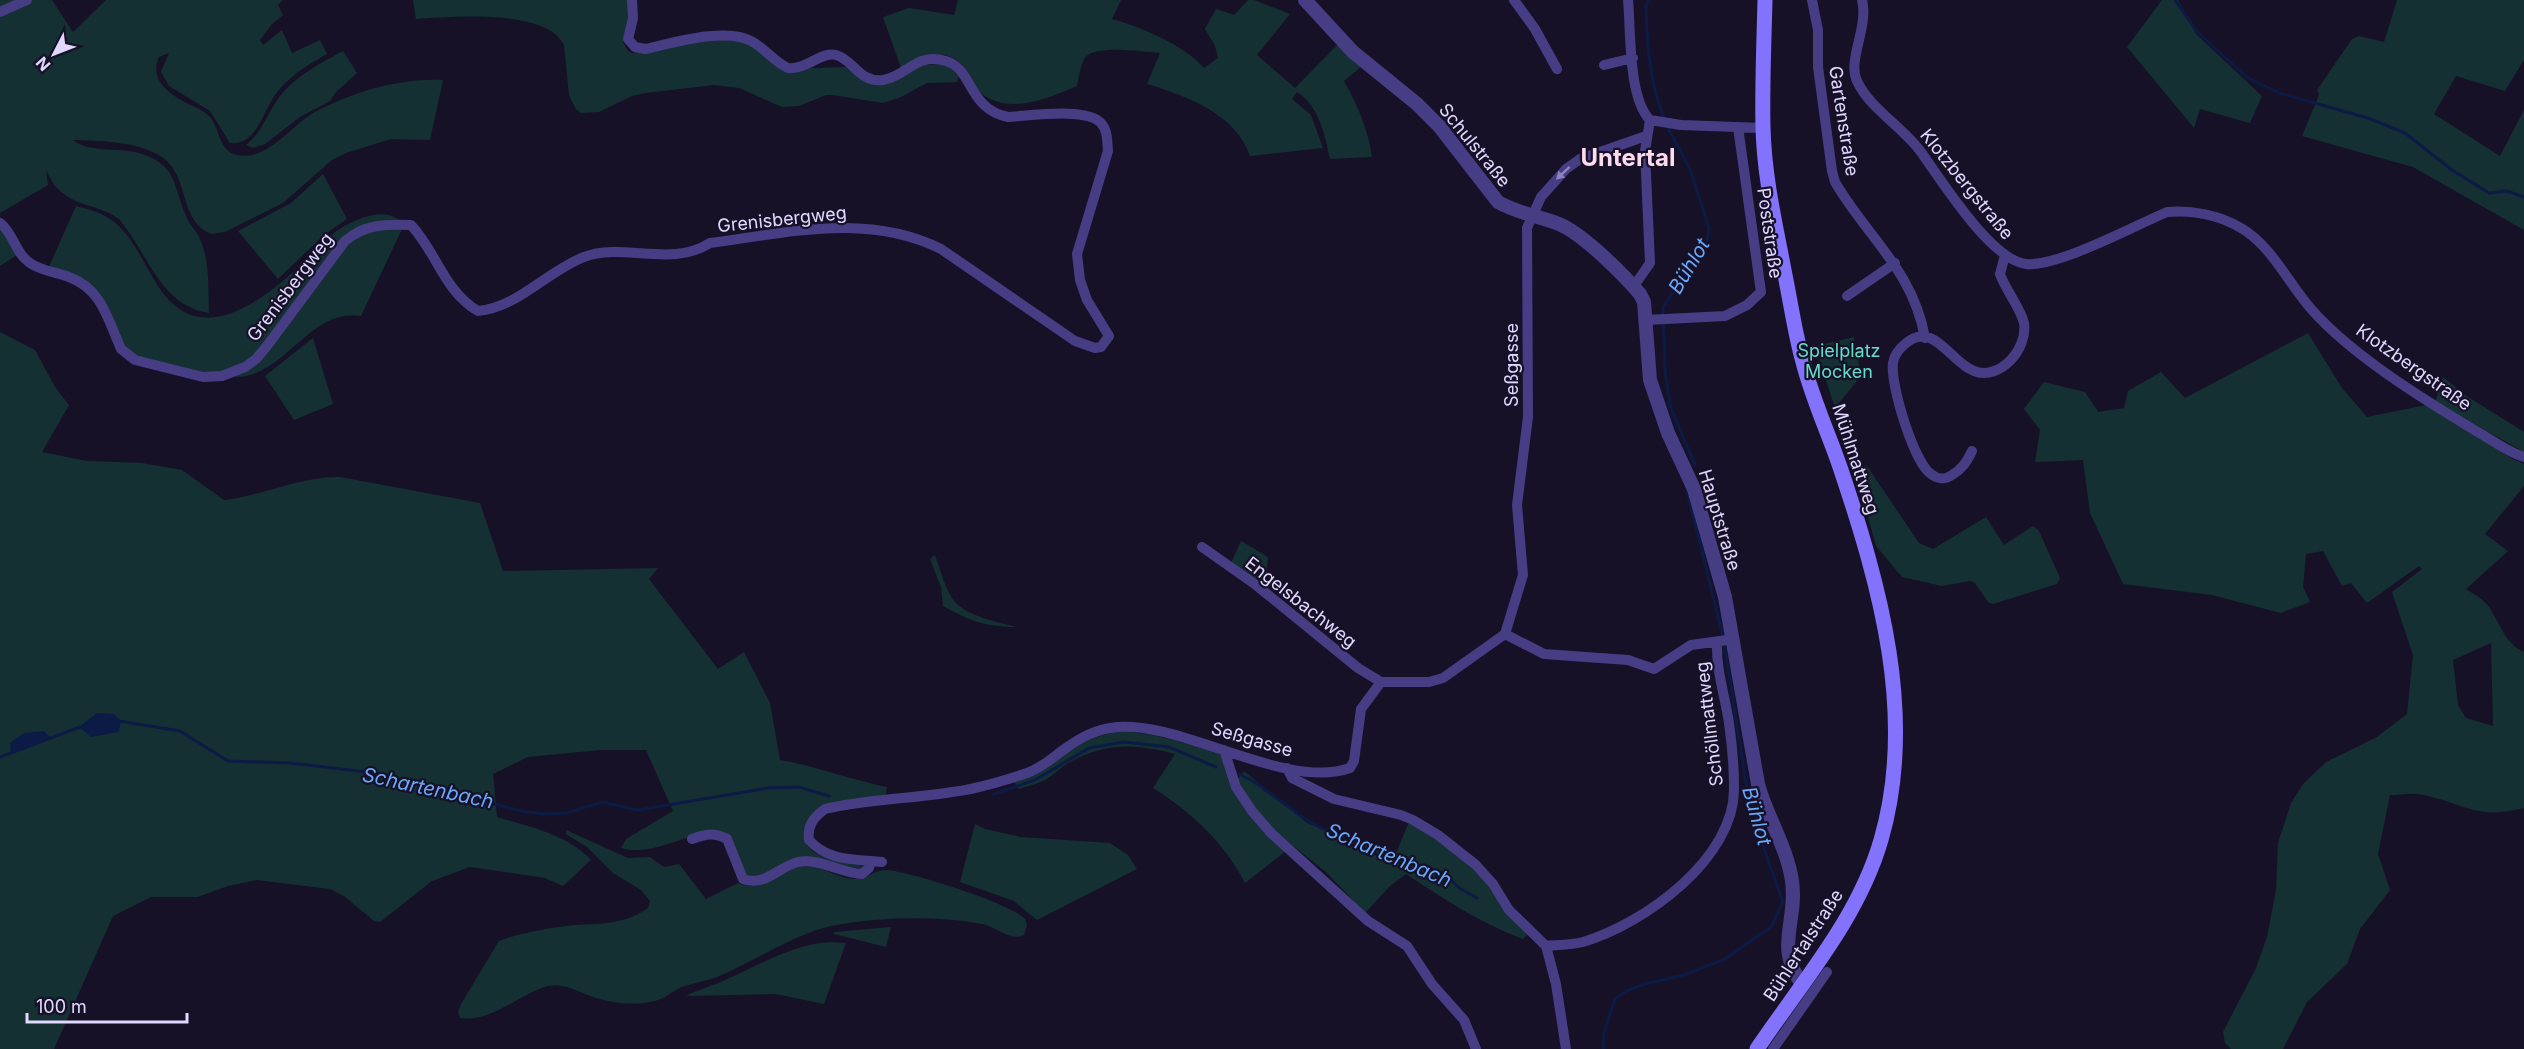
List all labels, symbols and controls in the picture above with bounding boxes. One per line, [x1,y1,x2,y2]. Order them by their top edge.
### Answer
north arrow [24,24,84,84]
text: N [31,53,54,75]
street label: Gartenstraße [1825,64,1863,178]
street label: Schulstraße [1435,99,1515,191]
street label: Klotzbergstraße [1916,125,2018,243]
district label: Untertal [1581,143,1675,172]
one-way arrow [1556,165,1570,179]
street label: Poststraße [1753,186,1787,280]
street label: Grenisbergweg [716,202,848,236]
street label: Grenisbergweg [243,229,337,345]
water label: Bühlot [1663,234,1715,298]
street label: Klotzbergstraße [2352,319,2476,415]
street label: Seßgasse [1501,323,1522,407]
park label: Spielplatz Mocken [1797,340,1881,382]
street label: Mühlmattweg [1828,401,1884,517]
street label: Hauptstraße [1695,467,1745,573]
street label: Engelsbachweg [1241,552,1361,652]
street label: Schöllmattweg [1691,660,1727,788]
street label: Seßgasse [1209,717,1295,761]
water label: Schartenbach [360,762,496,814]
water label: Bühlot [1737,784,1777,849]
water label: Schartenbach [1323,818,1455,892]
street label: Bühlertalstraße [1759,885,1847,1005]
scale bar [27,986,188,1024]
text: 100 m [36,996,87,1017]

